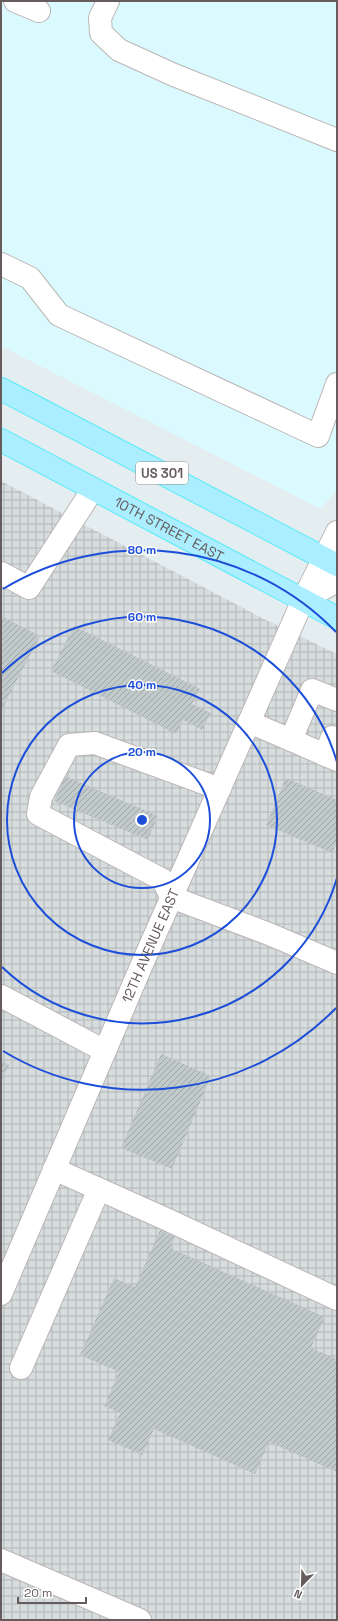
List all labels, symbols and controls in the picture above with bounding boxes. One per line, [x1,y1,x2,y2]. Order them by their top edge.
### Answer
road number: US 301 [136,462,188,484]
street label: 10TH STREET EAST [111,493,227,565]
text: 80 m [128,542,156,558]
text: 60 m [128,609,156,625]
text: 40 m [128,677,156,693]
text: 20 m [128,744,156,760]
centre of rings [135,813,149,827]
street label: 12TH AVENUE EAST [118,886,183,1006]
north arrow [282,1565,322,1605]
scale bar [18,1579,86,1605]
text: 20 m [24,1585,52,1601]
text: N [292,1586,304,1602]

